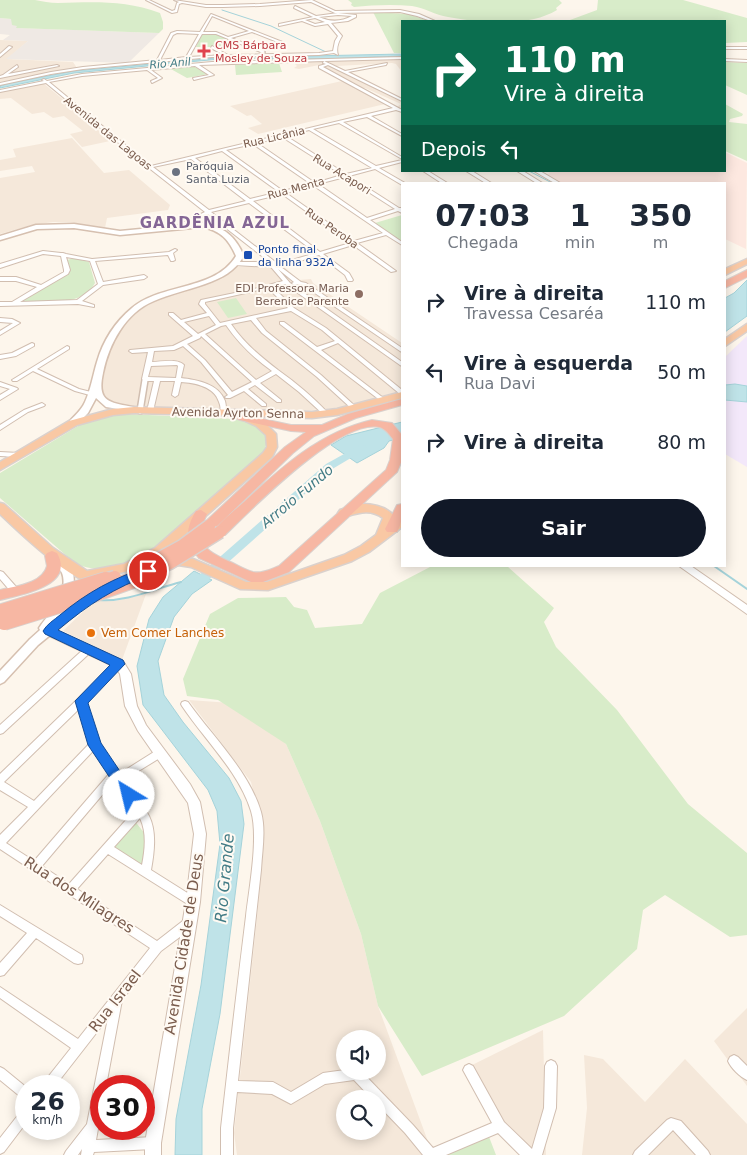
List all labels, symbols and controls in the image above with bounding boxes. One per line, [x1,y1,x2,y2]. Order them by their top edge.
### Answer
place label: CMS Bárbara Mosley de Souza [215,39,307,65]
icon: right [421,40,486,105]
text: 110 m [504,40,626,80]
marker: CMS Bárbara Mosley de Souza [197,44,211,58]
water label: Rio Anil [149,55,191,72]
text: Vire à direita [504,81,645,106]
street label: Avenida das Lagoas [61,94,154,173]
street label: Rua Licânia [242,124,306,151]
icon: left [496,135,524,163]
text: Depois [421,138,486,160]
street label: Rua Acapori [310,151,373,197]
place label: Paróquia Santa Luzia [186,160,250,186]
marker: Paróquia Santa Luzia [170,166,182,178]
street label: Rua Menta [266,175,326,202]
text: 07:03 [435,198,531,233]
text: 1 [569,198,590,233]
text: 350 [629,198,692,233]
street label: Rua Peroba [303,205,361,252]
district label: GARDÊNIA AZUL [140,213,290,232]
text: Chegada [447,233,518,252]
text: min [565,233,595,252]
text: m [653,233,668,252]
place label: Ponto final da linha 932A [258,243,335,269]
marker: Ponto final da linha 932A [242,249,254,261]
place label: EDI Professora Maria Berenice Parente [235,282,349,308]
text: Vire à direita [464,282,604,304]
marker: EDI Professora Maria Berenice Parente [353,288,365,300]
icon: right [421,288,449,316]
text: 110 m [645,291,706,313]
text: Travessa Cesaréa [464,304,604,323]
text: Vire à esquerda [464,352,633,374]
icon: left [421,358,449,386]
text: 50 m [657,361,706,383]
text: Rua Davi [464,374,535,393]
street label: Avenida Ayrton Senna [172,405,304,421]
icon: right [421,428,449,456]
text: Vire à direita [464,431,604,453]
text: 80 m [657,431,706,453]
water label: Arroio Fundo [257,461,336,531]
button: Sair [421,499,706,557]
pin [127,550,169,592]
icon: arrive [134,557,162,585]
place label: Vem Comer Lanches [101,626,224,640]
marker: Vem Comer Lanches [85,627,97,639]
position arrow [102,768,154,820]
water label: Rio Grande [211,833,238,923]
street label: Avenida Cidade de Deus [161,852,207,1036]
street label: Rua dos Milagres [21,853,137,937]
street label: Rua Israel [85,966,145,1036]
map controls [336,1030,386,1140]
button: sound [336,1030,386,1080]
speed limit sign: 30 [90,1075,155,1140]
text: 26 [30,1087,65,1116]
button: search [336,1090,386,1140]
text: km/h [32,1113,63,1127]

